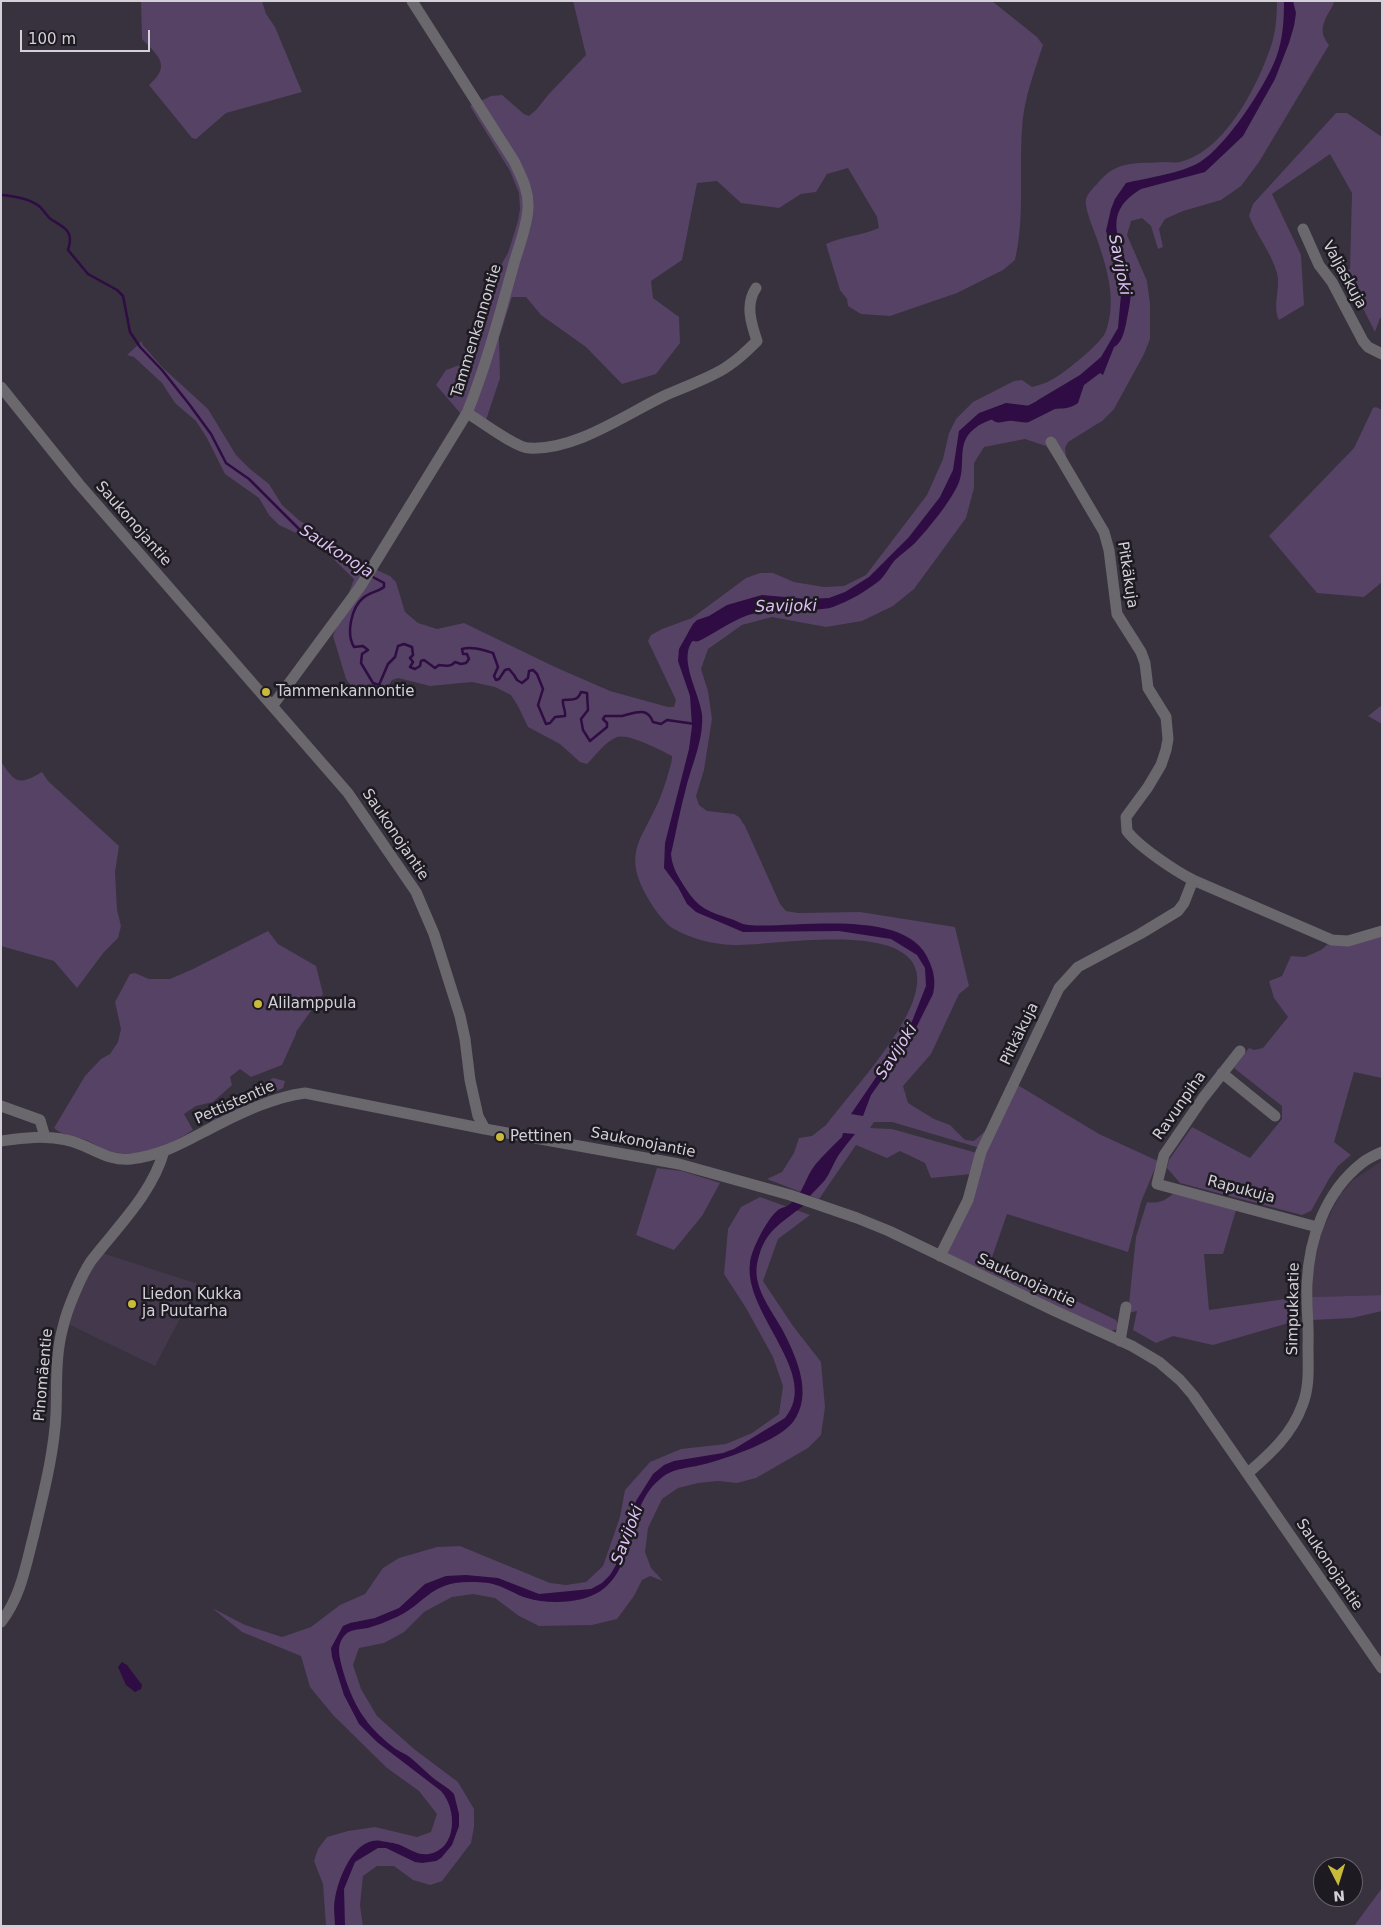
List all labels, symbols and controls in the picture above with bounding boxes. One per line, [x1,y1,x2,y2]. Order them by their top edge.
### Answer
scale bar [22,20,152,52]
text: 100 m [28,30,76,48]
water label: Savijoki [1104,233,1134,297]
street label: Valjaskuja [1318,238,1370,312]
street label: Tammenkannontie [448,262,506,400]
street label: Saukonojantie [91,478,175,570]
water label: Saukonoja [296,521,376,583]
street label: Pitkäkuja [1113,540,1141,610]
water label: Savijoki [755,597,817,617]
place label: Tammenkannontie [276,683,414,701]
marker: Tammenkannontie [260,686,272,698]
street label: Saukonojantie [358,786,432,884]
place label: Alilamppula [268,995,356,1013]
marker: Alilamppula [252,998,264,1010]
street label: Pitkäkuja [997,1000,1043,1068]
water label: Savijoki [872,1021,922,1083]
street label: Ravunpiha [1150,1068,1210,1144]
street label: Pettistentie [192,1077,278,1129]
street label: Saukonojantie [589,1124,697,1162]
place label: Pettinen [510,1128,572,1146]
marker: Pettinen [494,1131,506,1143]
street label: Rapukuja [1205,1172,1277,1208]
street label: Saukonojantie [974,1250,1078,1312]
street label: Simpukkatie [1284,1262,1304,1356]
place label: Liedon Kukka ja Puutarha [142,1286,242,1321]
marker: Liedon Kukka ja Puutarha [126,1298,138,1310]
street label: Pinomäentie [31,1328,57,1422]
water label: Savijoki [608,1503,648,1567]
street label: Saukonojantie [1292,1516,1366,1614]
north arrow [1313,1857,1363,1907]
text: N [1333,1887,1346,1904]

